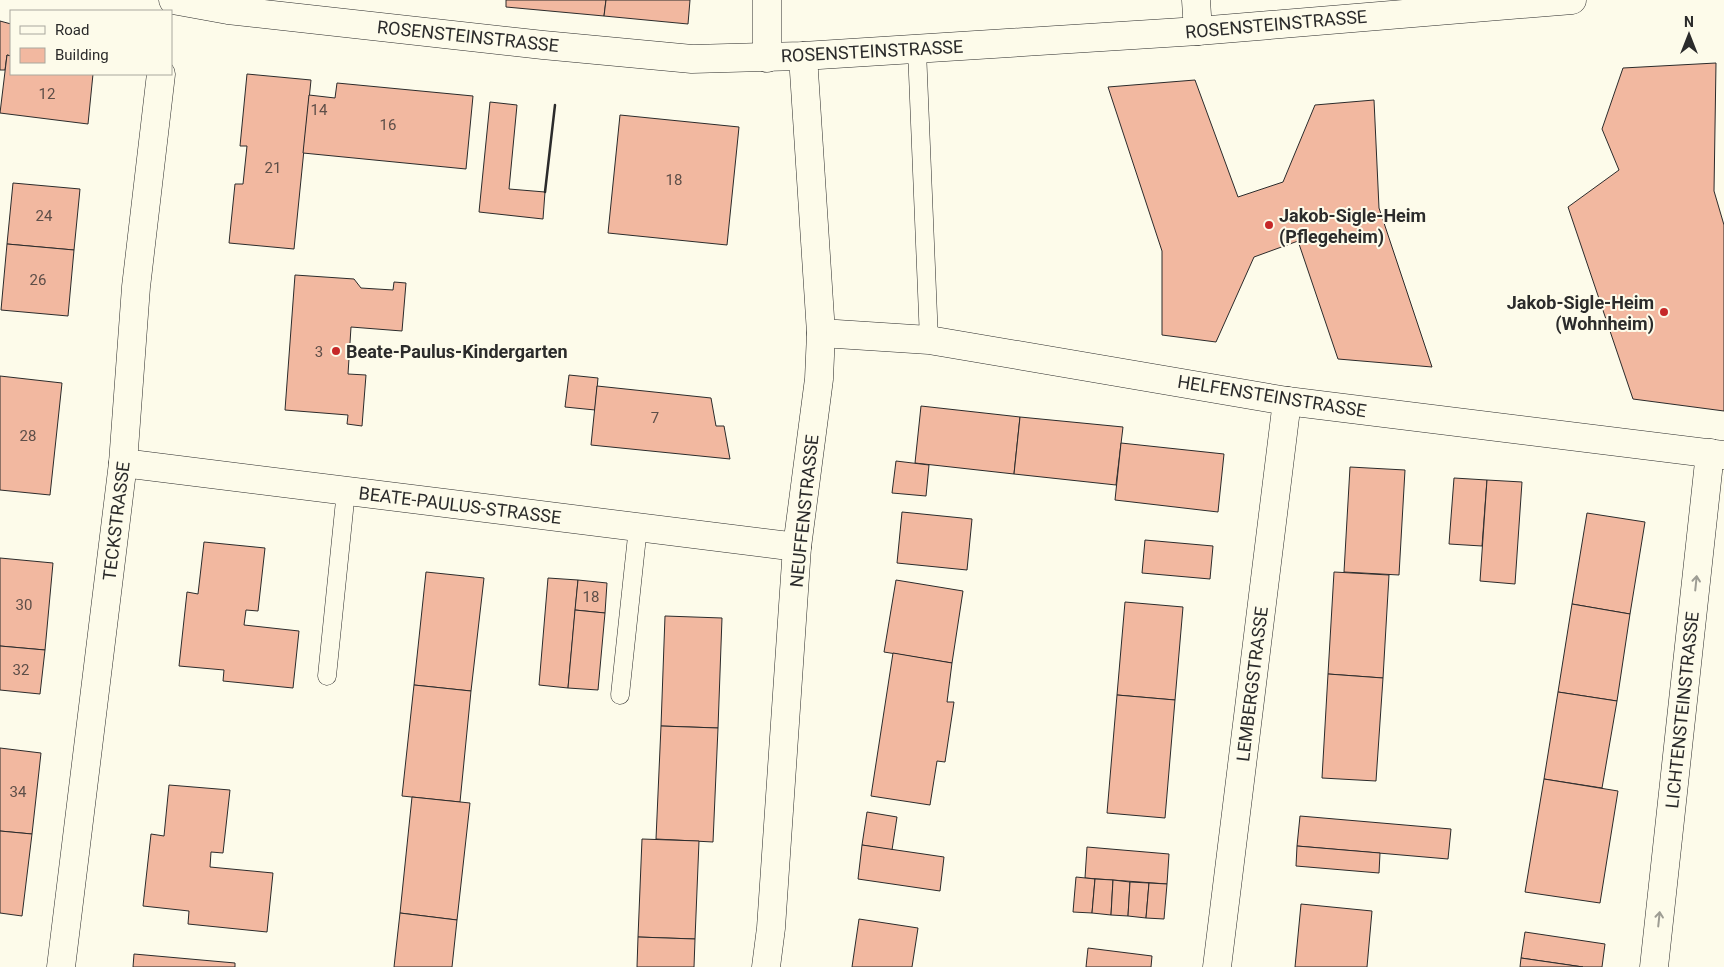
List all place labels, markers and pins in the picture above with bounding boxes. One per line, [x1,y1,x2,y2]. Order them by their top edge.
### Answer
place label: Jakob-Sigle-Heim (Pflegeheim) [1279,205,1426,248]
marker: Jakob-Sigle-Heim (Pflegeheim) [1263,219,1275,231]
place label: Jakob-Sigle-Heim (Wohnheim) [1507,292,1654,335]
marker: Jakob-Sigle-Heim (Wohnheim) [1658,306,1670,318]
place label: Beate-Paulus-Kindergarten [346,341,568,362]
marker: Beate-Paulus-Kindergarten [330,345,342,357]

